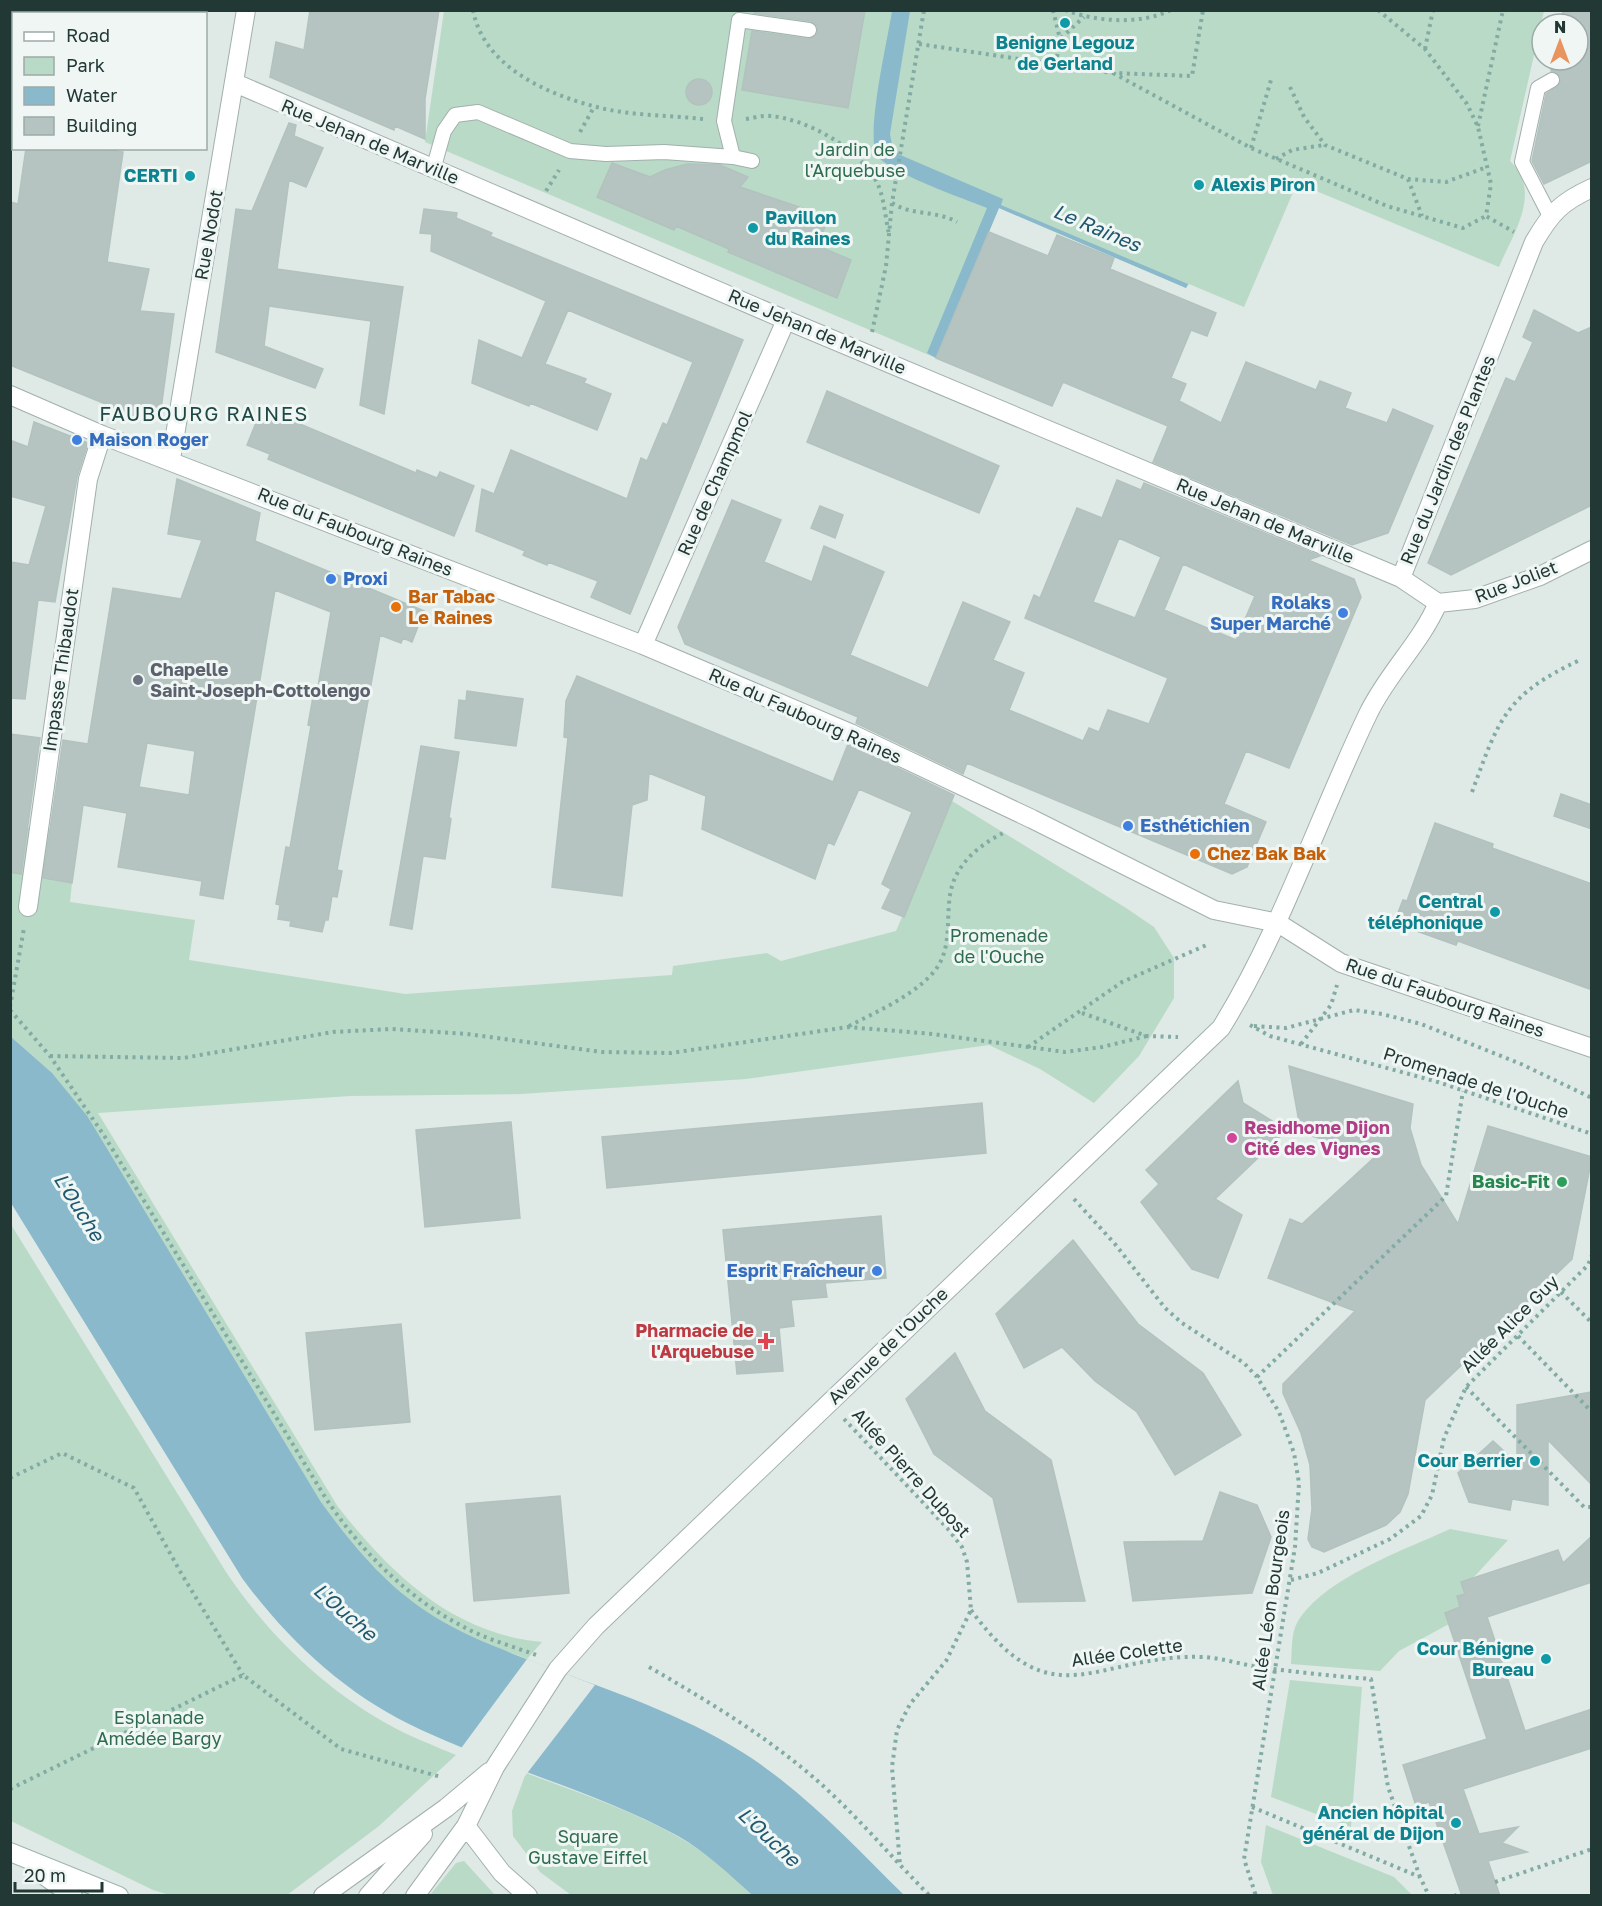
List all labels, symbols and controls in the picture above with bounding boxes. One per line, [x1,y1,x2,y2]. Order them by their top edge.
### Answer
legend [12,12,207,150]
north arrow [1530,12,1590,72]
marker: Benigne Legouz de Gerland [1058,16,1072,30]
text: N [1554,17,1566,37]
text: Road [66,24,110,46]
place label: Benigne Legouz de Gerland [996,31,1134,74]
text: Park [66,54,105,76]
text: Water [66,84,117,106]
street label: Rue Jehan de Marville [278,94,463,188]
text: Building [66,114,137,136]
park label: Jardin de l'Arquebuse [805,138,905,181]
place label: CERTI [124,164,178,186]
marker: CERTI [183,169,197,183]
place label: Alexis Piron [1211,173,1315,195]
marker: Alexis Piron [1192,178,1206,192]
street label: Rue Nodot [189,188,227,282]
water label: Le Raines [1050,198,1146,257]
place label: Pavillon du Raines [765,206,851,249]
marker: Pavillon du Raines [746,221,760,235]
street label: Rue Jehan de Marville [725,284,910,378]
street label: Rue du Jardin des Plantes [1395,352,1499,568]
district label: FAUBOURG RAINES [99,401,309,425]
street label: Rue de Champmol [672,406,756,559]
place label: Maison Roger [89,428,208,450]
marker: Maison Roger [70,433,84,447]
street label: Rue Jehan de Marville [1173,473,1358,567]
street label: Rue du Faubourg Raines [254,482,456,580]
street label: Rue Joliet [1471,555,1560,607]
place label: Proxi [343,567,388,589]
marker: Proxi [324,572,338,586]
place label: Bar Tabac Le Raines [408,585,495,628]
street label: Impasse Thibaudot [38,587,82,753]
place label: Rolaks Super Marché [1210,591,1331,634]
marker: Bar Tabac Le Raines [389,600,403,614]
marker: Rolaks Super Marché [1336,606,1350,620]
place label: Chapelle Saint-Joseph-Cottolengo [150,658,371,701]
street label: Rue du Faubourg Raines [706,663,905,768]
marker: Chapelle Saint-Joseph-Cottolengo [131,673,145,687]
place label: Esthétichien [1140,814,1250,836]
marker: Esthétichien [1121,819,1135,833]
place label: Chez Bak Bak [1207,842,1327,864]
marker: Chez Bak Bak [1188,847,1202,861]
place label: Central téléphonique [1368,890,1483,933]
marker: Central téléphonique [1488,905,1502,919]
park label: Promenade de l'Ouche [950,924,1048,967]
street label: Rue du Faubourg Raines [1343,953,1548,1041]
street label: Promenade de l'Ouche [1381,1042,1572,1122]
place label: Residhome Dijon Cité des Vignes [1244,1116,1390,1159]
marker: Residhome Dijon Cité des Vignes [1225,1131,1239,1145]
water label: L'Ouche [50,1168,111,1246]
place label: Basic-Fit [1472,1170,1550,1192]
marker: Basic-Fit [1555,1175,1569,1189]
place label: Esprit Fraîcheur [727,1259,865,1281]
marker: Esprit Fraîcheur [870,1264,884,1278]
street label: Allée Alice Guy [1456,1270,1563,1377]
street label: Avenue de l'Ouche [823,1282,952,1408]
place label: Pharmacie de l'Arquebuse [635,1319,754,1362]
marker: Pharmacie de l'Arquebuse [759,1334,773,1348]
street label: Allée Pierre Dubost [848,1403,976,1542]
place label: Cour Berrier [1417,1449,1523,1471]
marker: Cour Berrier [1528,1454,1542,1468]
street label: Allée Léon Bourgeois [1246,1508,1294,1692]
water label: L'Ouche [309,1577,383,1646]
street label: Allée Colette [1070,1633,1184,1671]
place label: Cour Bénigne Bureau [1416,1637,1534,1680]
marker: Cour Bénigne Bureau [1539,1652,1553,1666]
park label: Esplanade Amédée Bargy [96,1706,222,1749]
place label: Ancien hôpital général de Dijon [1302,1801,1444,1844]
water label: L'Ouche [734,1802,806,1872]
marker: Ancien hôpital général de Dijon [1449,1816,1463,1830]
park label: Square Gustave Eiffel [528,1825,648,1868]
scale bar [15,1855,102,1893]
text: 20 m [24,1864,66,1886]

